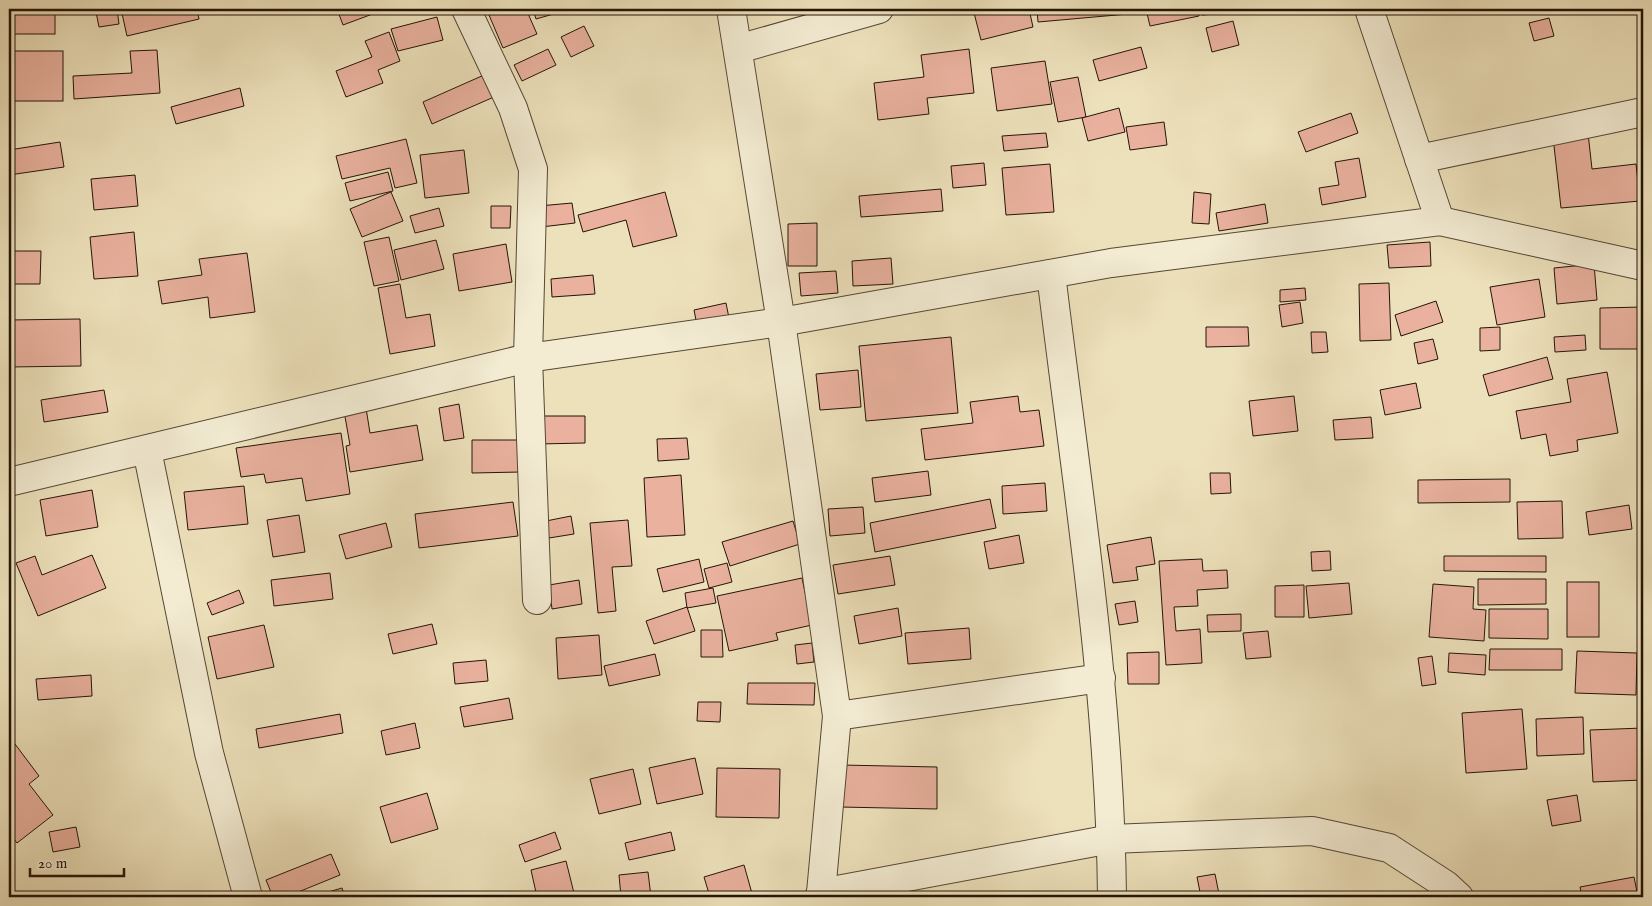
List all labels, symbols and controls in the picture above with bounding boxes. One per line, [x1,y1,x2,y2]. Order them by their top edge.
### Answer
scale bar [30,846,124,878]
text: 20 m [38,854,68,873]

